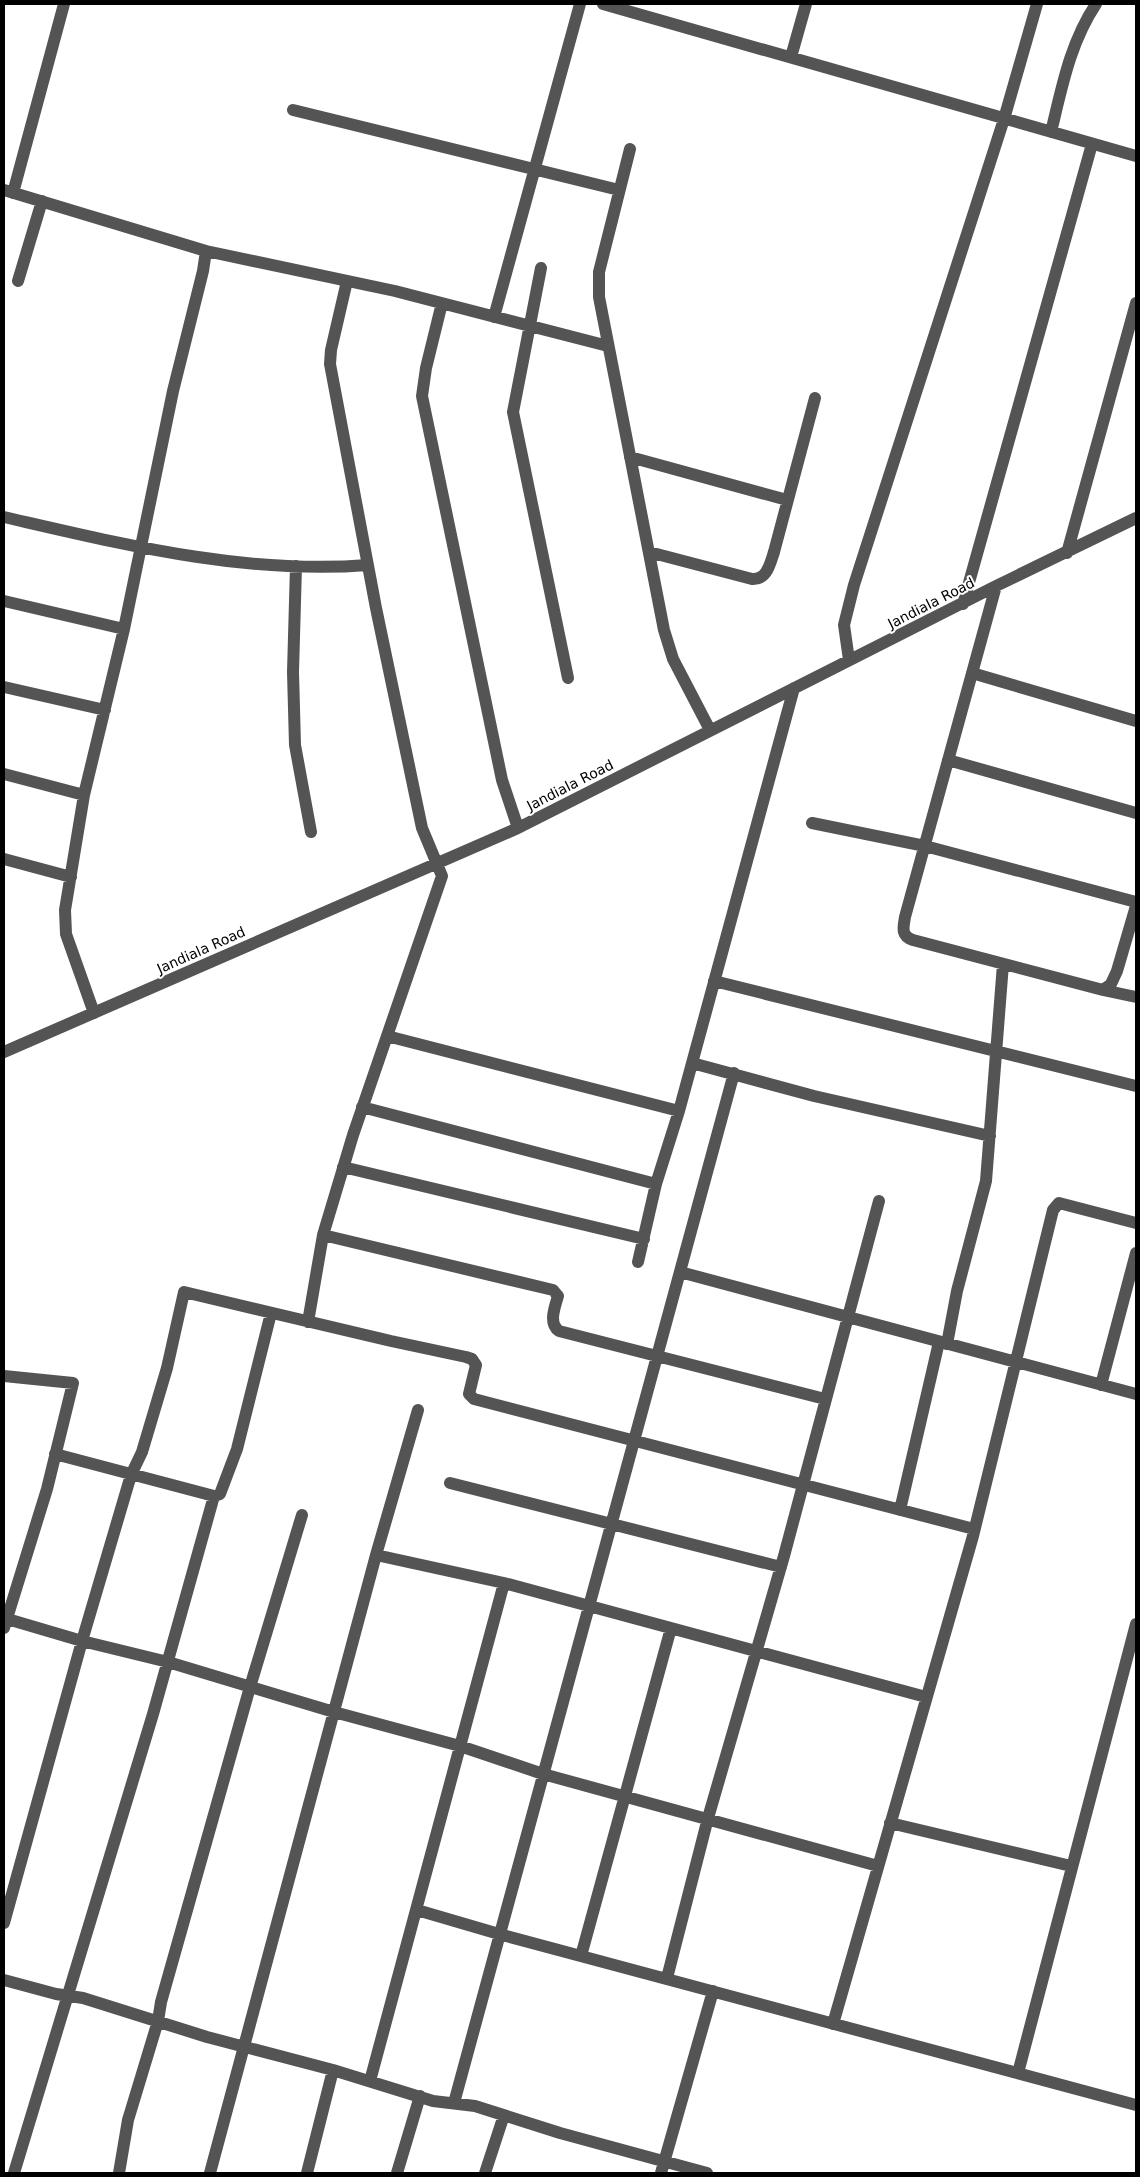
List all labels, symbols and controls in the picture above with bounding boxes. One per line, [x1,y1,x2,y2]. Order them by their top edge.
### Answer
street label: Jandiala Road [884,574,977,632]
street label: Jandiala Road [523,756,616,814]
street label: Jandiala Road [153,923,248,977]

